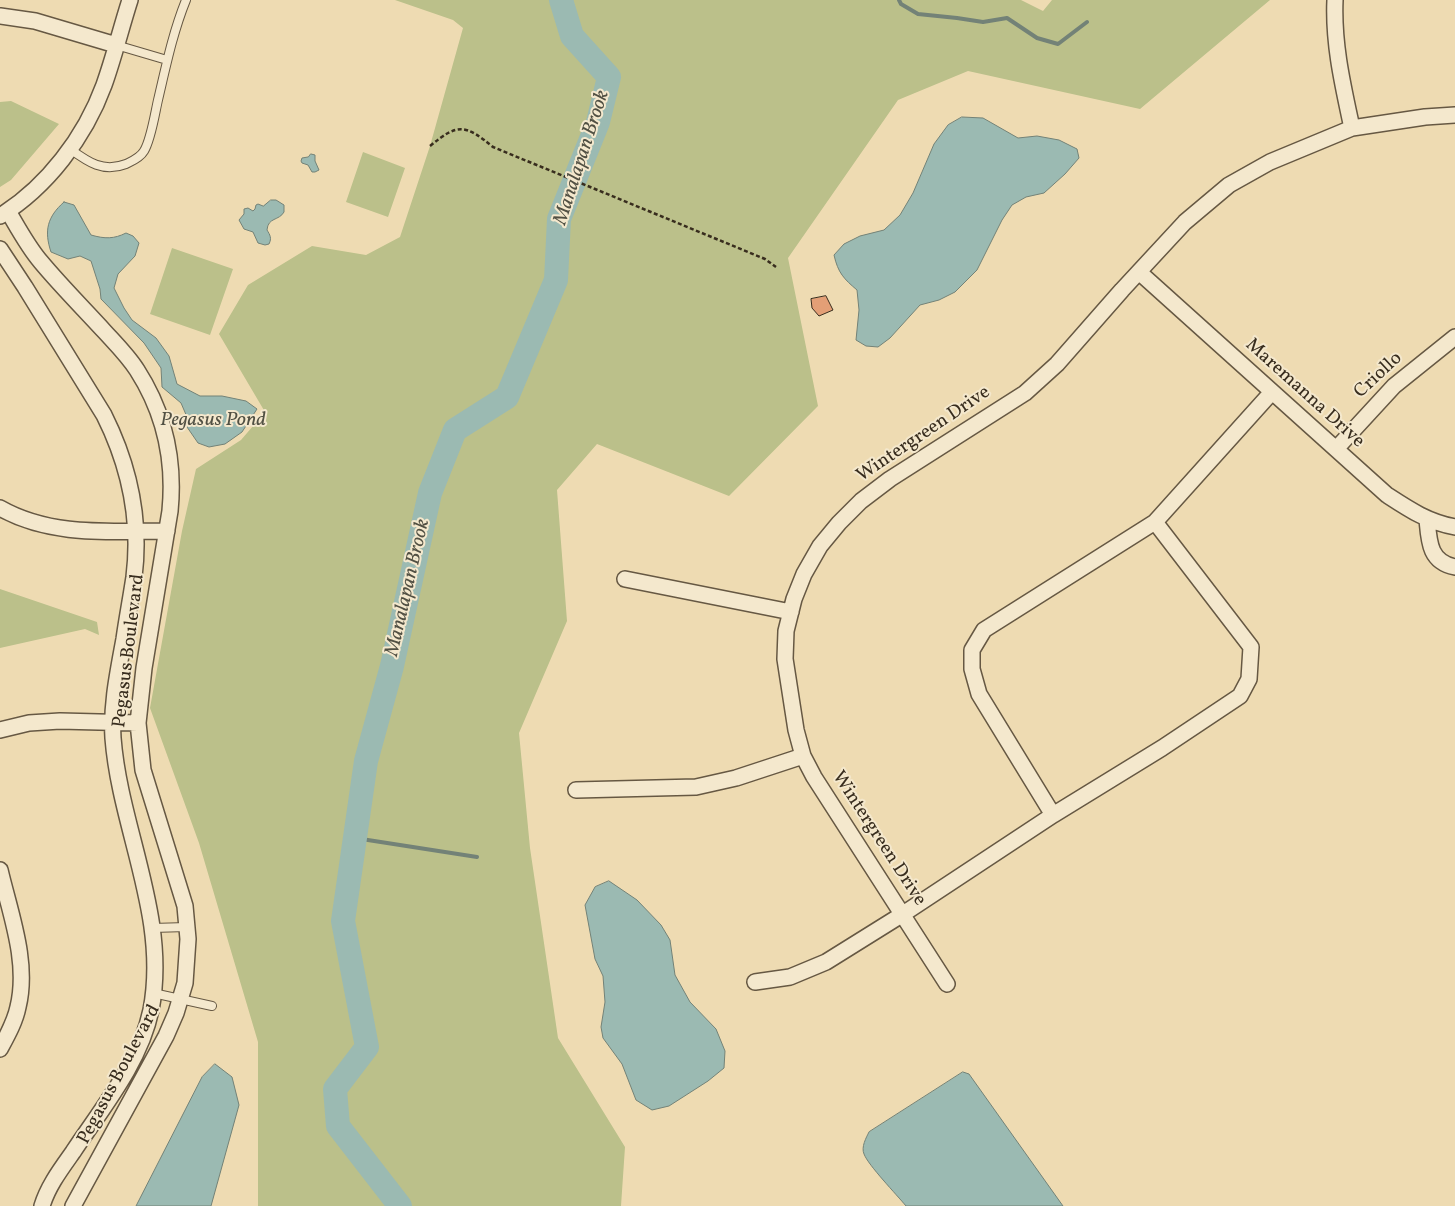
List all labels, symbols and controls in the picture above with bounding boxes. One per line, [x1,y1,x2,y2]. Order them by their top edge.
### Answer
water label: Manalapan Brook [550,88,616,228]
street label: Maremanna Drive [1240,334,1368,454]
street label: Criollo [1350,348,1408,404]
street label: Wintergreen Drive [853,382,995,488]
water label: Pegasus Pond [160,409,266,433]
water label: Manalapan Brook [382,517,436,659]
street label: Pegasus Boulevard [109,573,151,729]
street label: Wintergreen Drive [826,767,930,911]
street label: Pegasus Boulevard [74,1001,166,1149]

